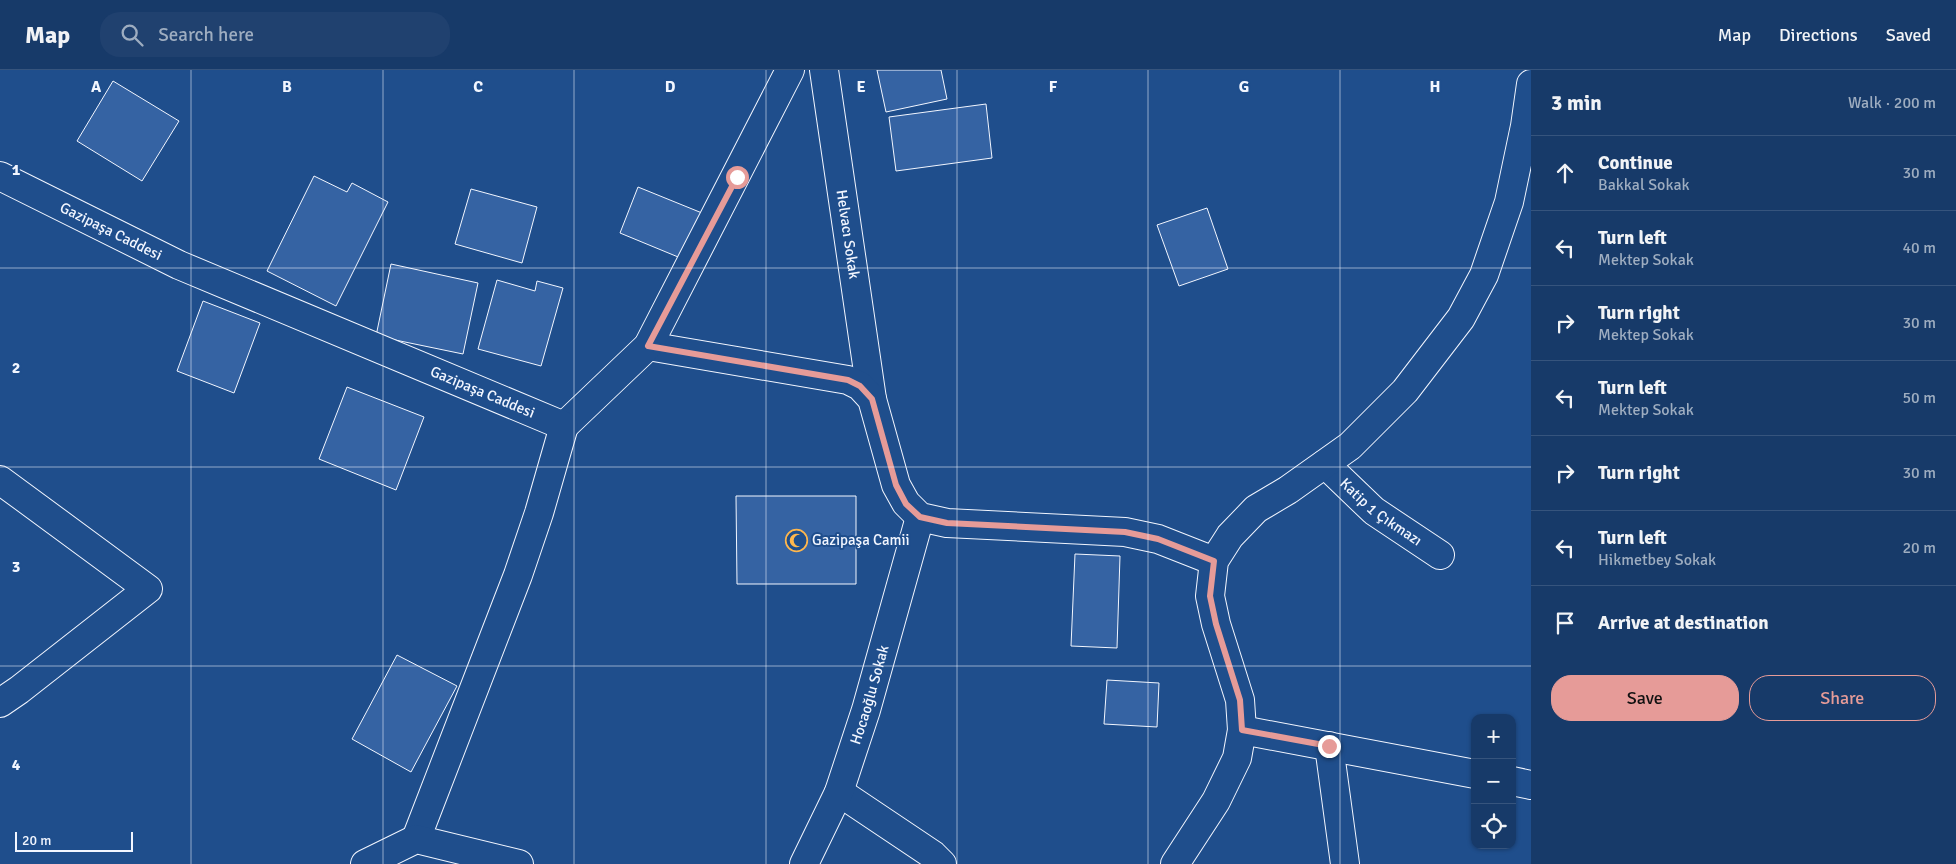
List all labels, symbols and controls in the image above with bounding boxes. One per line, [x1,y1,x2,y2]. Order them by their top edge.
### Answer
search box [100,12,450,57]
text: Map [25,20,70,50]
icon: search [118,21,146,49]
text: Search here [158,23,254,47]
text: Map [1718,24,1751,46]
text: Directions [1779,24,1858,46]
text: Saved [1886,24,1931,46]
text: A [91,77,102,97]
text: B [282,77,292,97]
text: C [473,77,483,97]
text: D [665,77,676,97]
text: E [856,77,866,97]
text: F [1049,77,1058,97]
text: G [1239,77,1249,97]
text: H [1430,77,1440,97]
text: 3 min [1551,90,1602,116]
text: Walk · 200 m [1848,93,1936,113]
text: Continue [1598,151,1673,175]
icon: ahead [1551,159,1579,187]
text: 1 [12,160,21,180]
text: 30 m [1902,163,1936,183]
route start [726,166,749,189]
text: Bakkal Sokak [1598,175,1690,195]
street label: Helvacı Sokak [833,189,863,280]
street label: Gazipaşa Caddesi [57,198,165,264]
text: Turn left [1598,226,1667,250]
icon: left [1551,234,1579,262]
text: 40 m [1902,238,1936,258]
text: Mektep Sokak [1598,250,1694,270]
text: Turn right [1598,301,1680,325]
icon: right [1551,309,1579,337]
text: 30 m [1902,313,1936,333]
text: Mektep Sokak [1598,325,1694,345]
text: 2 [12,358,20,378]
street label: Gazipaşa Caddesi [428,362,538,422]
text: Turn left [1598,376,1667,400]
icon: left [1551,384,1579,412]
text: 50 m [1902,388,1936,408]
text: Mektep Sokak [1598,400,1694,420]
icon: right [1551,459,1579,487]
text: Turn right [1598,461,1680,485]
text: 30 m [1902,463,1936,483]
street label: Katip 1 Çıkmazı [1336,474,1425,549]
text: Turn left [1598,526,1667,550]
mosque icon: Gazipaşa Camii [784,528,808,552]
place label: Gazipaşa Camii [812,531,910,549]
icon: left [1551,534,1579,562]
text: 20 m [1902,538,1936,558]
text: Hikmetbey Sokak [1598,550,1716,570]
text: 3 [12,557,20,577]
icon: arrive [1551,609,1579,637]
text: Arrive at destination [1598,611,1769,635]
street label: Hocaoğlu Sokak [846,643,893,747]
button: Save [1551,675,1739,721]
button: Share [1749,675,1936,721]
map controls [1471,714,1516,849]
button: + [1471,714,1516,759]
route end [1318,735,1341,758]
text: 4 [12,755,21,775]
button: − [1471,759,1516,804]
button: locate [1471,804,1516,849]
scale bar [15,829,132,852]
text: 20 m [22,832,51,849]

